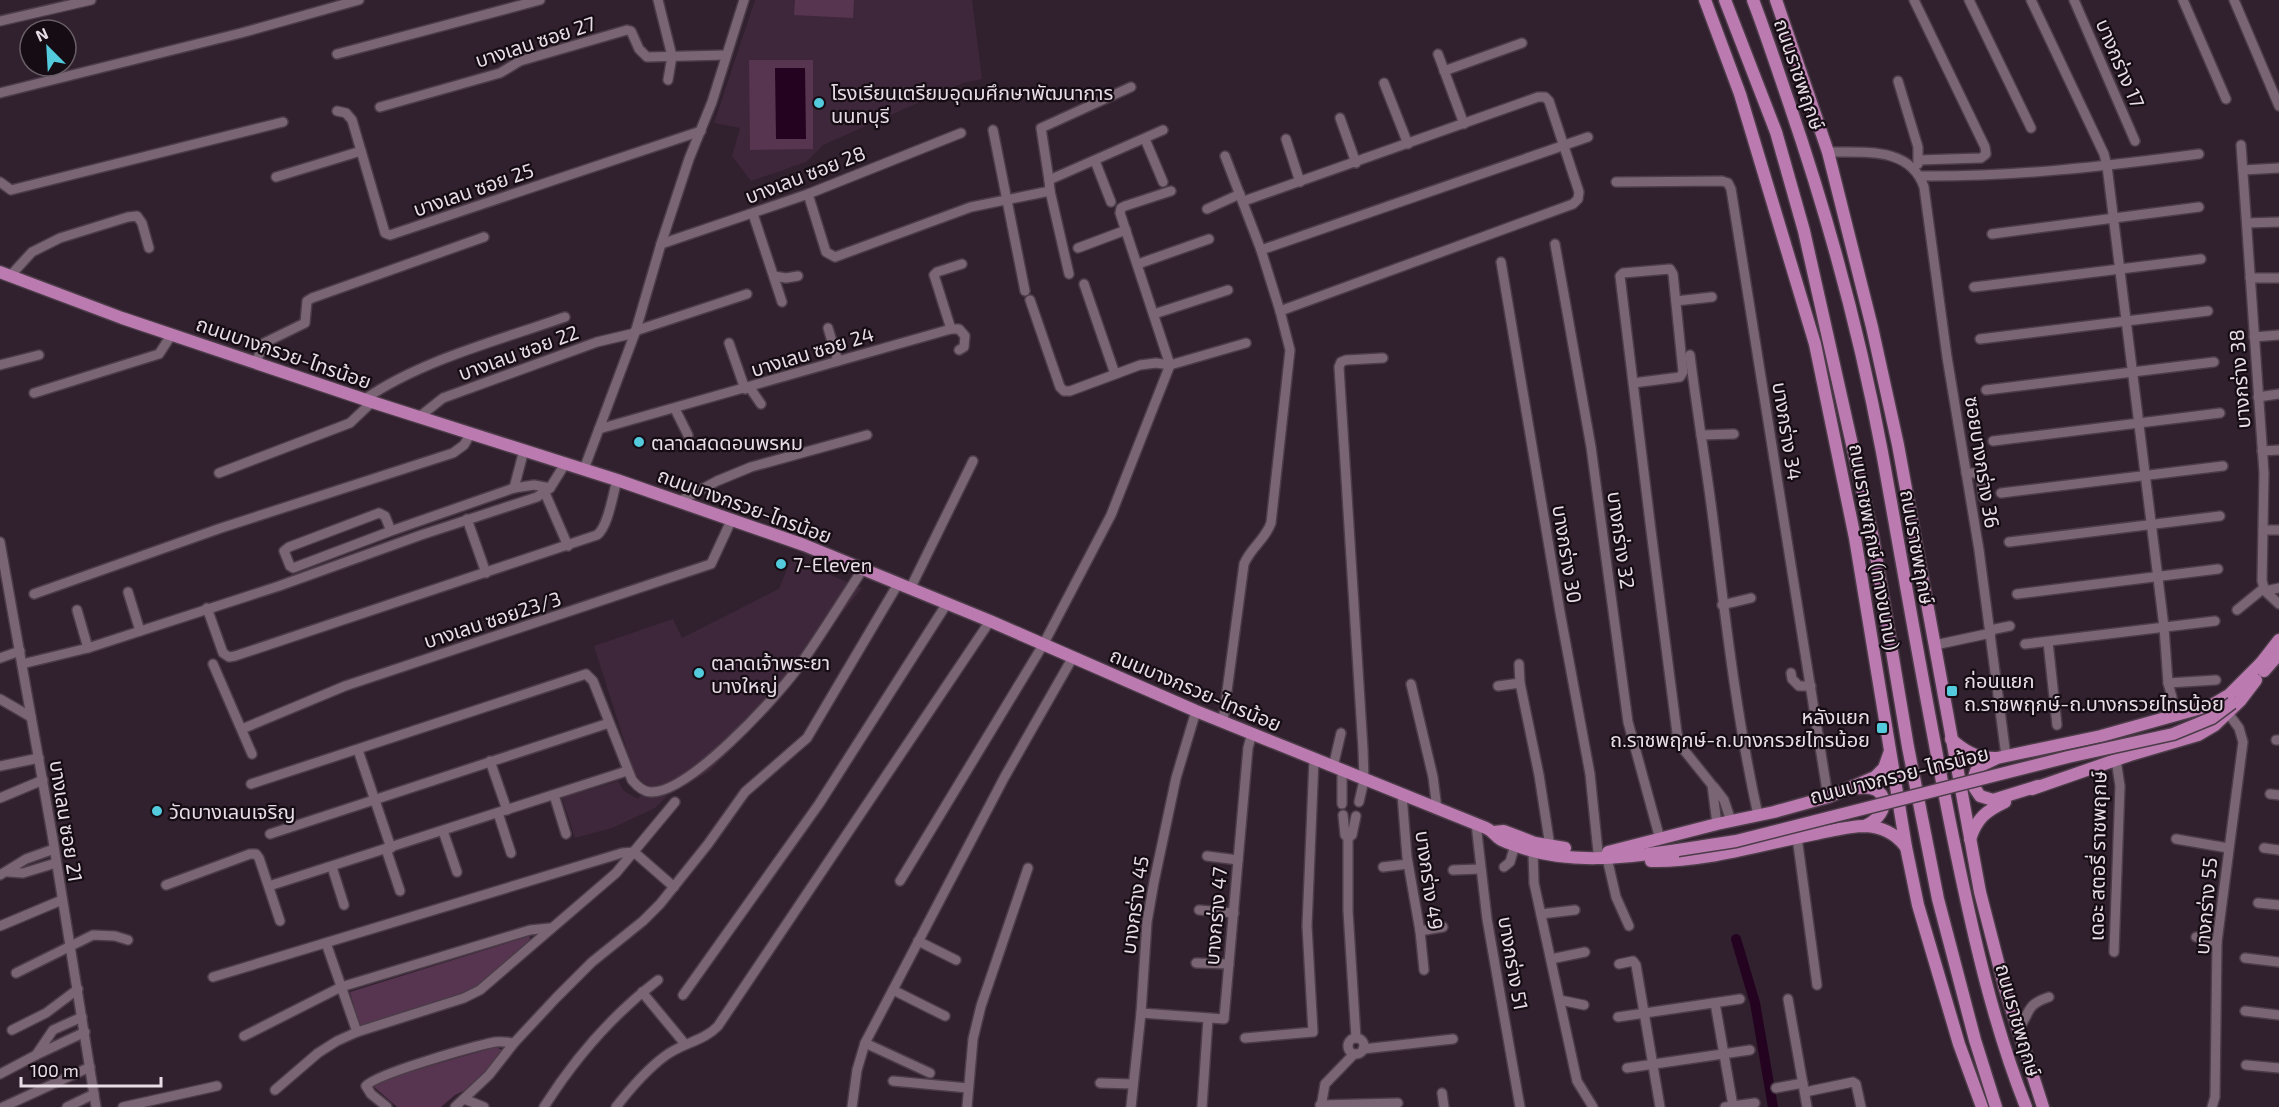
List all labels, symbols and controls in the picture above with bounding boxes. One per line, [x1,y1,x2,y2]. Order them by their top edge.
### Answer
street label: บางเลน ซอย 27 [472,10,598,72]
street label: ถนนราชพฤกษ์ [1770,15,1830,133]
street label: บางกร่าง 17 [2092,15,2150,111]
north arrow [18,18,78,78]
text: N [33,23,51,45]
place label: โรงเรียนเตรียมอุดมศึกษาพัฒนาการ นนทบุรี [831,80,1113,128]
marker: โรงเรียนเตรียมอุดมศึกษาพัฒนาการ นนทบุรี [812,96,826,110]
street label: บางเลน ซอย 28 [741,140,869,208]
street label: บางเลน ซอย 25 [410,157,536,221]
street label: ถนนบางกรวย-ไทรน้อย [193,311,375,393]
street label: บางเลน ซอย 22 [455,319,581,385]
street label: บางเลน ซอย 24 [748,321,876,381]
street label: บางกร่าง 38 [2224,329,2254,429]
street label: บางกร่าง 34 [1768,380,1808,482]
street label: ซอยบางกร่าง 36 [1961,394,2005,530]
place label: ตลาดสดดอนพรหม [651,430,803,454]
marker: ตลาดสดดอนพรหม [632,435,646,449]
street label: ถนนราชพฤกษ์ (ทางขนาน) [1845,442,1905,652]
street label: ถนนบางกรวย-ไทรน้อย [655,462,835,548]
street label: ถนนราชพฤกษ์ [1896,488,1940,606]
street label: บางกร่าง 32 [1603,490,1641,590]
street label: บางกร่าง 30 [1548,503,1588,605]
place label: 7-Eleven [793,552,872,576]
marker: 7-Eleven [774,557,788,571]
street label: บางเลน ซอย23/3 [420,585,564,653]
street label: ถนนบางกรวย-ไทรน้อย [1107,642,1285,736]
place label: ตลาดเจ้าพระยา บางใหญ่ [711,650,830,697]
marker: ตลาดเจ้าพระยา บางใหญ่ [692,666,706,680]
place label: ก่อนแยก ถ.ราชพฤกษ์-ถ.บางกรวยไทรน้อย [1964,668,2224,715]
marker: ก่อนแยก ถ.ราชพฤกษ์-ถ.บางกรวยไทรน้อย [1945,684,1959,698]
place label: หลังแยก ถ.ราชพฤกษ์-ถ.บางกรวยไทรน้อย [1610,704,1870,751]
marker: หลังแยก ถ.ราชพฤกษ์-ถ.บางกรวยไทรน้อย [1875,721,1889,735]
street label: ถนนบางกรวย-ไทรน้อย [1807,740,1991,808]
street label: บางเลน ซอย 21 [46,758,88,884]
street label: เดอะ สตอรี่ ราชพฤกษ์ [2083,770,2110,941]
place label: วัดบางเลนเจริญ [169,799,295,823]
marker: วัดบางเลนเจริญ [150,804,164,818]
street label: บางกร่าง 49 [1411,829,1449,931]
street label: บางกร่าง 45 [1115,854,1153,956]
street label: บางกร่าง 55 [2189,856,2221,956]
street label: บางกร่าง 47 [1199,866,1231,966]
street label: บางกร่าง 51 [1494,914,1534,1012]
street label: ถนนราชพฤกษ์ [1991,961,2047,1079]
scale bar [21,1050,160,1088]
text: 100 m [30,1059,79,1081]

